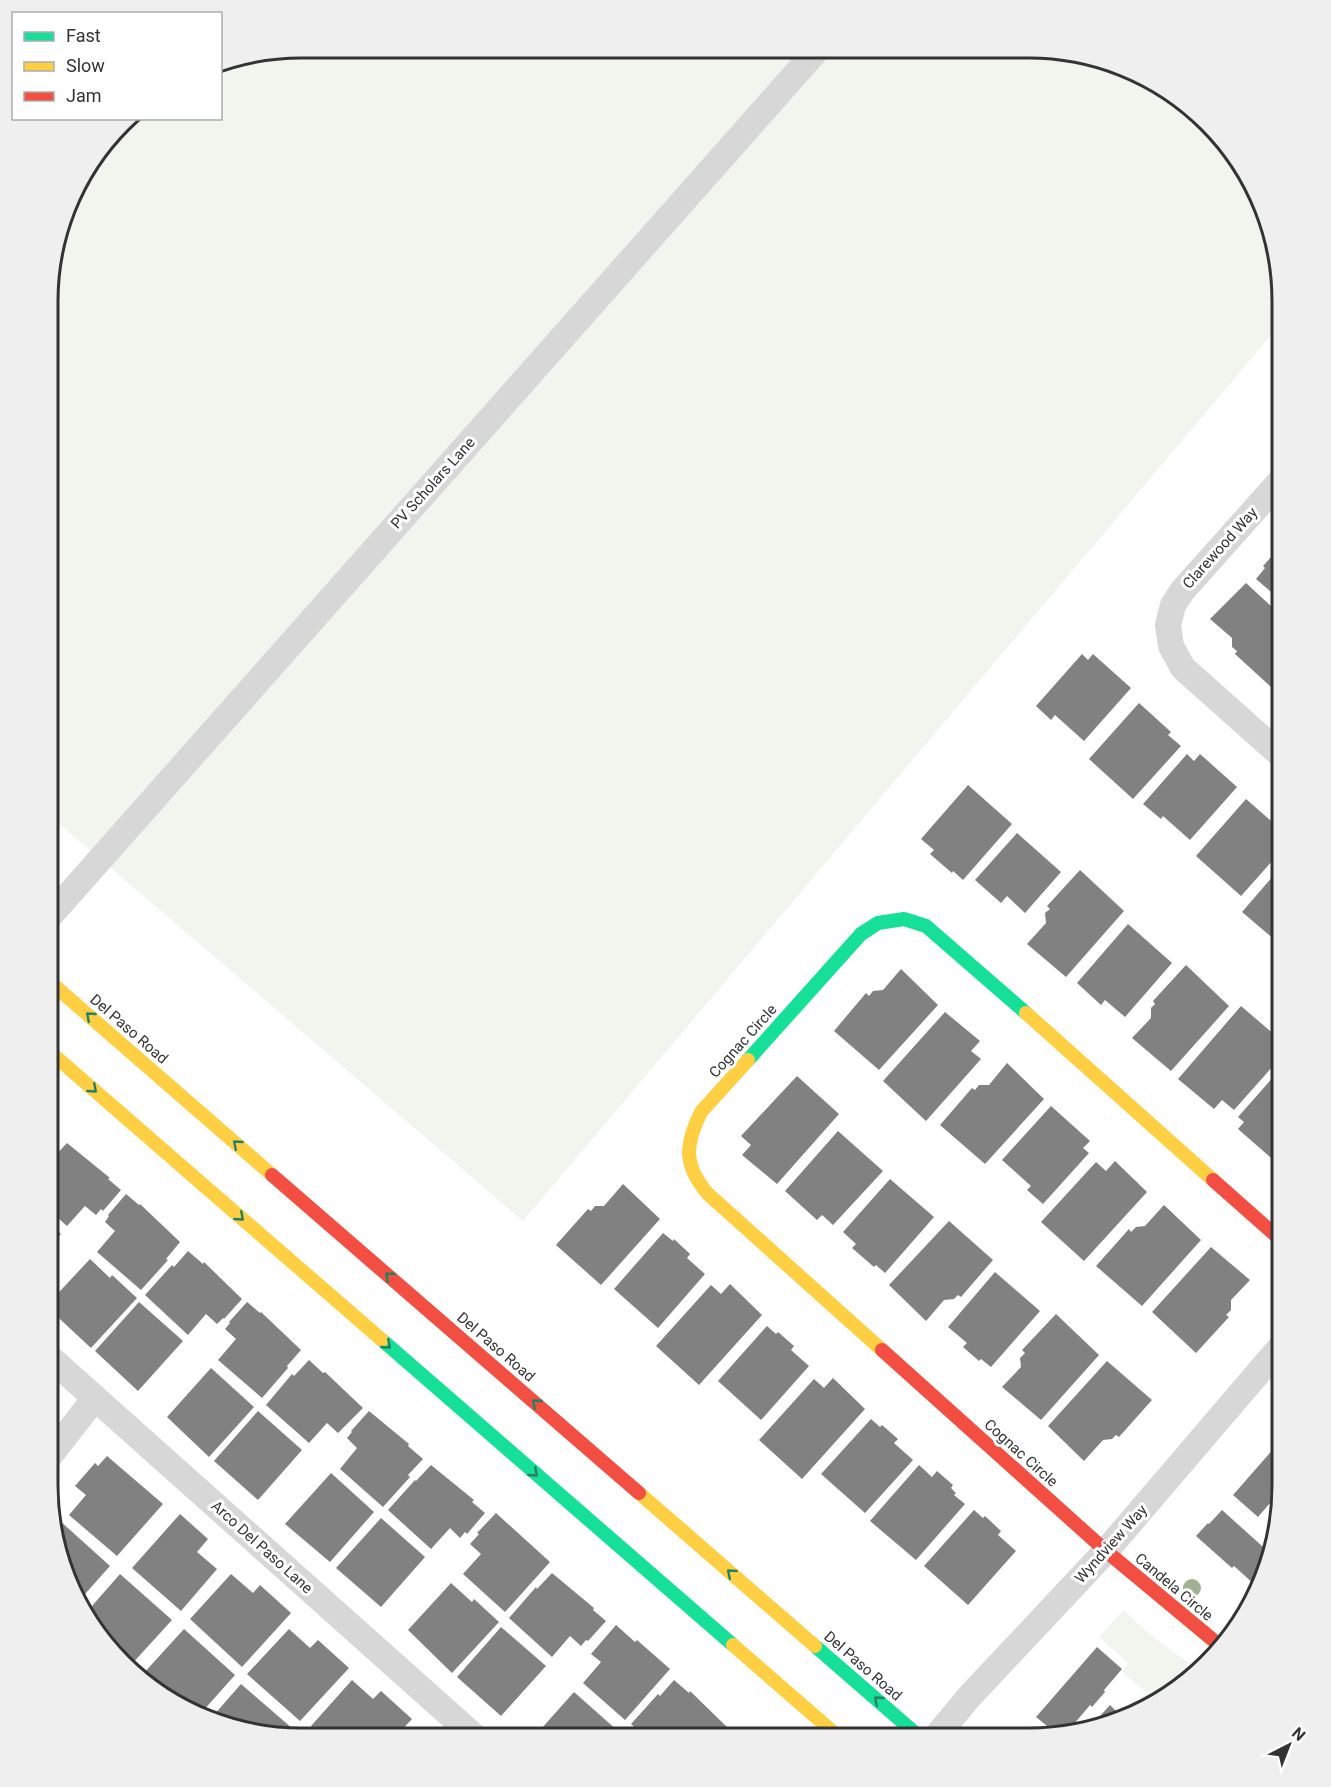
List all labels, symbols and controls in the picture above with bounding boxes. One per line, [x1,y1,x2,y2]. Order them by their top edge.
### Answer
legend [12,12,222,120]
text: Fast [66,25,101,46]
text: Slow [66,55,105,76]
text: Jam [66,85,102,106]
street label: PV Scholars Lane [387,433,479,533]
street label: Clarewood Way [1179,504,1261,592]
street label: Del Paso Road [86,990,172,1068]
street label: Cognac Circle [705,1001,781,1081]
one-way arrow [86,1012,97,1023]
one-way arrow [86,1082,97,1093]
one-way arrow [233,1140,244,1151]
one-way arrow [233,1210,244,1221]
one-way arrow [385,1272,396,1283]
street label: Del Paso Road [453,1308,539,1386]
one-way arrow [380,1338,391,1349]
one-way arrow [532,1400,543,1411]
street label: Cognac Circle [981,1415,1061,1491]
one-way arrow [528,1466,538,1477]
street label: Arco Del Paso Lane [208,1497,316,1597]
street label: Wyndview Way [1071,1501,1151,1587]
street label: Candela Circle [1131,1549,1217,1625]
one-way arrow [727,1569,738,1580]
street label: Del Paso Road [820,1627,906,1705]
one-way arrow [874,1696,885,1707]
north arrow [1259,1715,1319,1775]
text: N [1288,1723,1309,1745]

